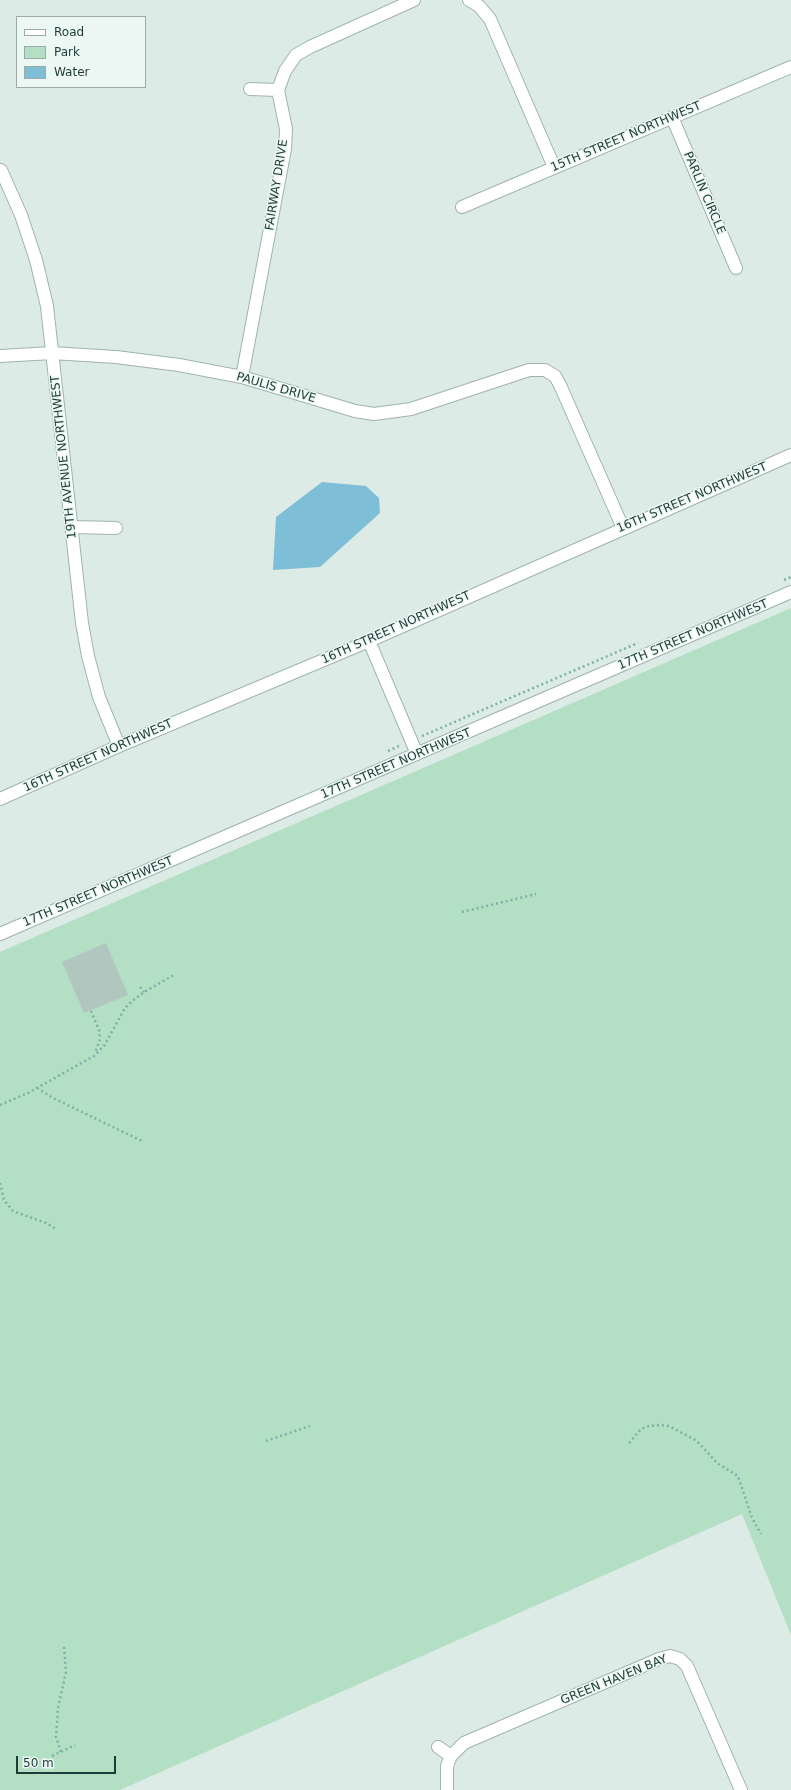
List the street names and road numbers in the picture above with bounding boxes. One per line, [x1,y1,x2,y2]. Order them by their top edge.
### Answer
street label: 15TH STREET NORTHWEST [549,99,703,175]
street label: FAIRWAY DRIVE [263,138,291,232]
street label: PARLIN CIRCLE [680,150,728,236]
street label: PAULIS DRIVE [235,370,317,406]
street label: 19TH AVENUE NORTHWEST [48,374,80,540]
street label: 16TH STREET NORTHWEST [615,460,769,536]
street label: 16TH STREET NORTHWEST [319,589,473,667]
street label: 17TH STREET NORTHWEST [616,597,770,673]
street label: 16TH STREET NORTHWEST [21,717,175,795]
street label: 17TH STREET NORTHWEST [319,726,473,802]
street label: 17TH STREET NORTHWEST [21,854,175,930]
street label: GREEN HAVEN BAY [559,1652,669,1708]

